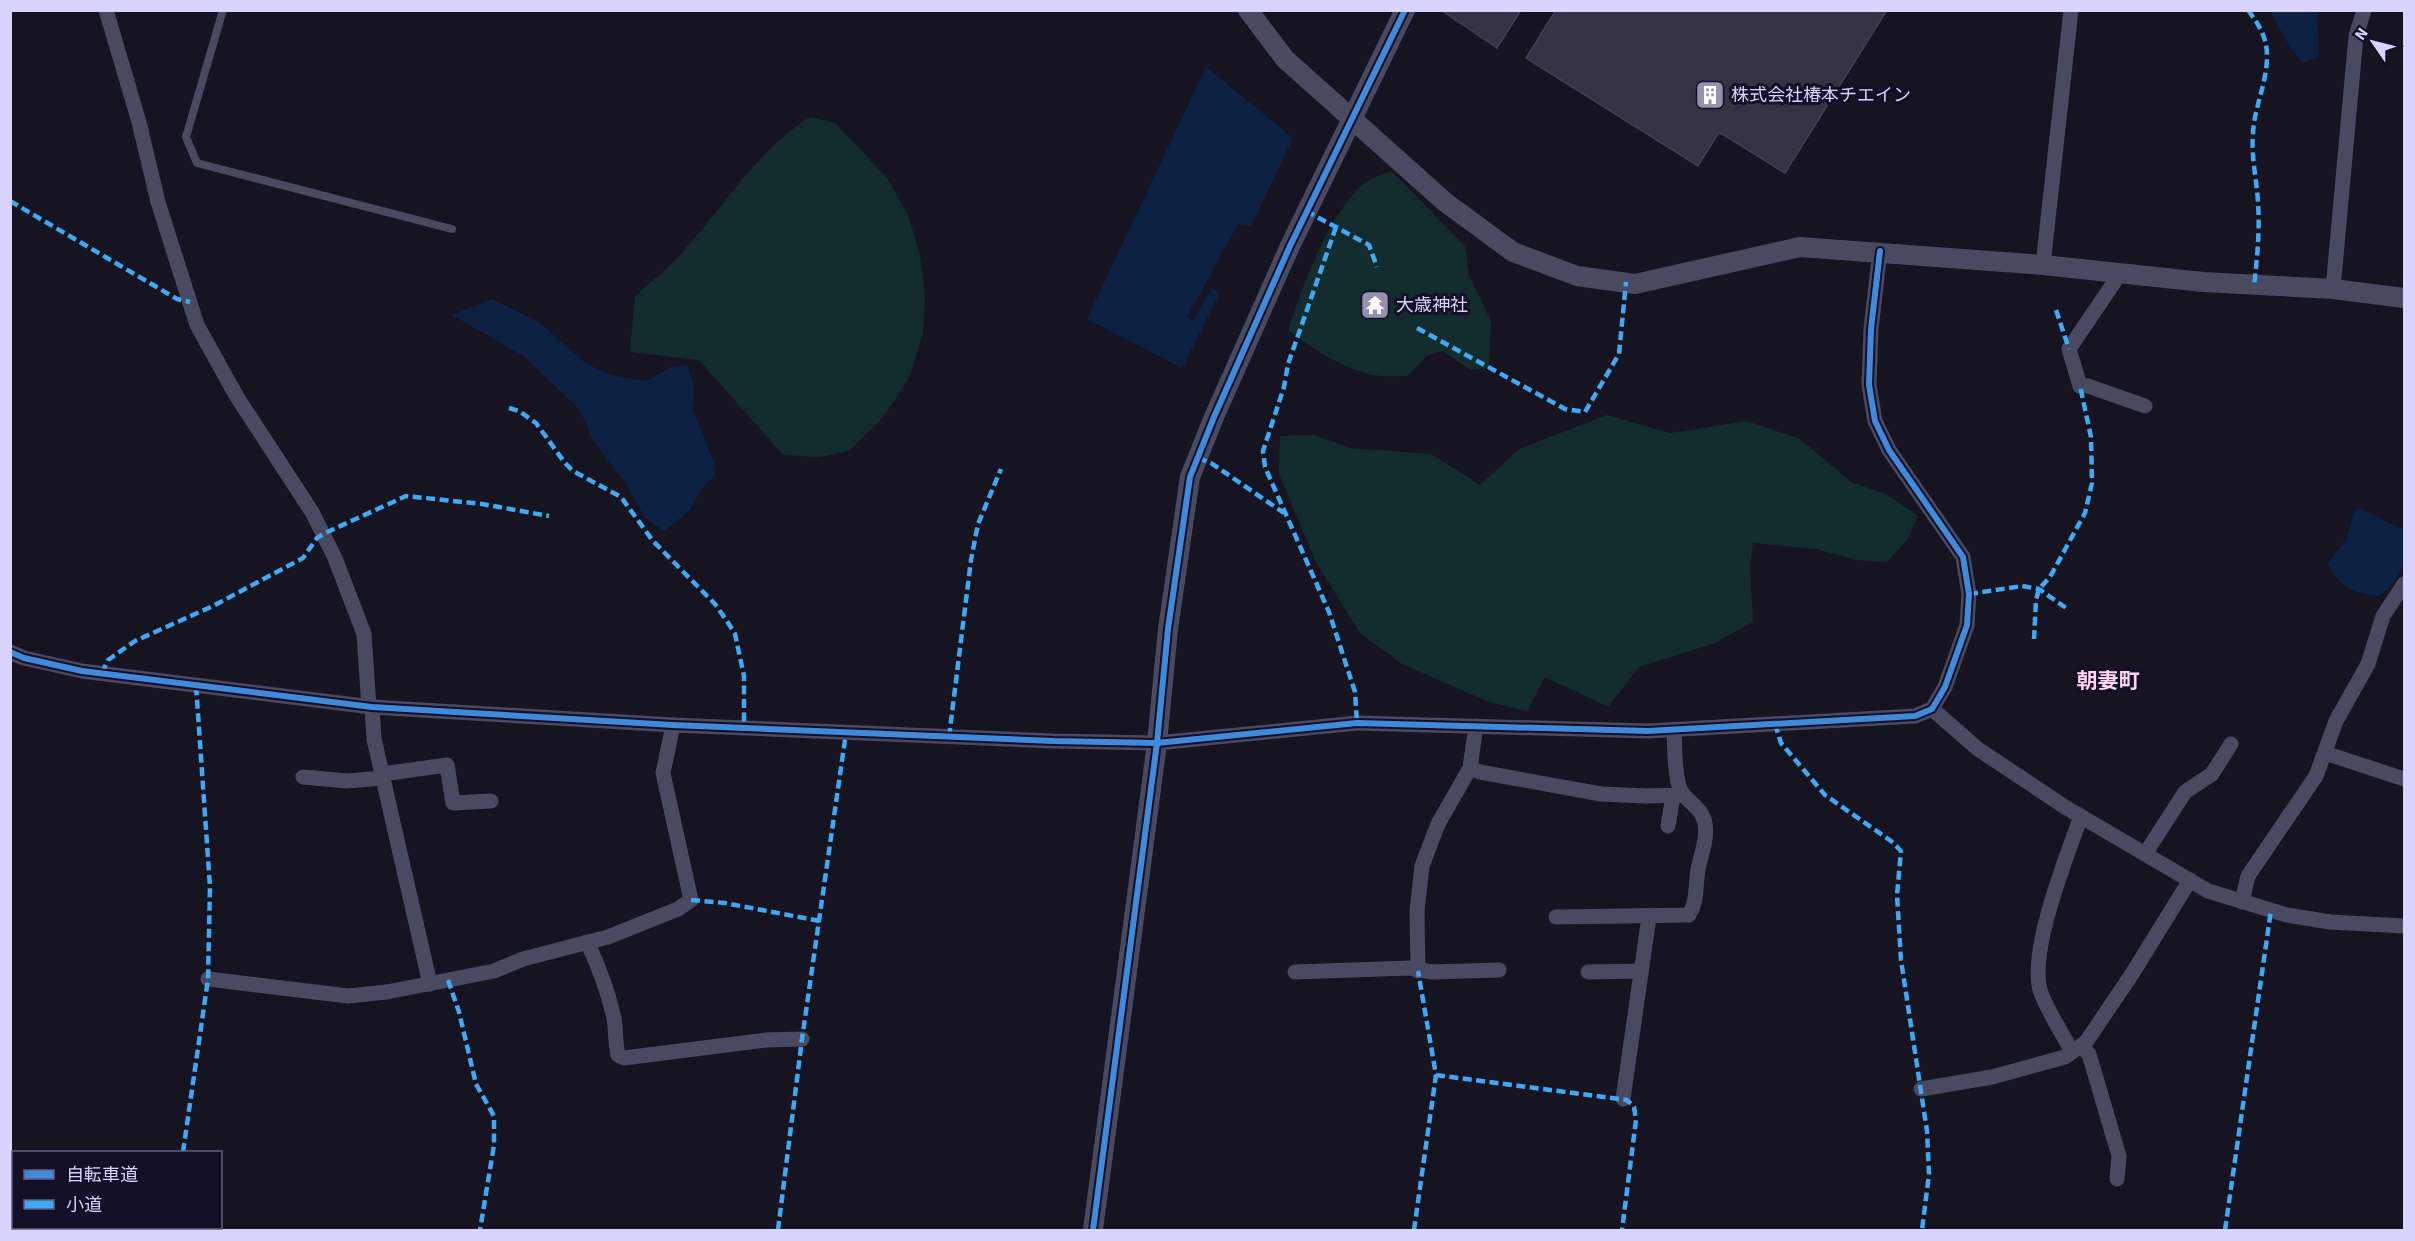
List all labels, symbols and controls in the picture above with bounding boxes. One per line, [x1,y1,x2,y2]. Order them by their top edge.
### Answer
north arrow [2343,12,2403,72]
text: N [2349,23,2374,45]
building icon: 株式会社椿本チエイン [1694,79,1726,111]
place label: 株式会社椿本チエイン [1731,83,1911,108]
temple icon: 大歳神社 [1359,289,1391,321]
place label: 大歳神社 [1396,293,1468,318]
district label: 朝妻町 [2077,666,2140,696]
legend [12,1151,222,1229]
text: 自転車道 [66,1163,138,1188]
text: 小道 [66,1193,102,1218]

